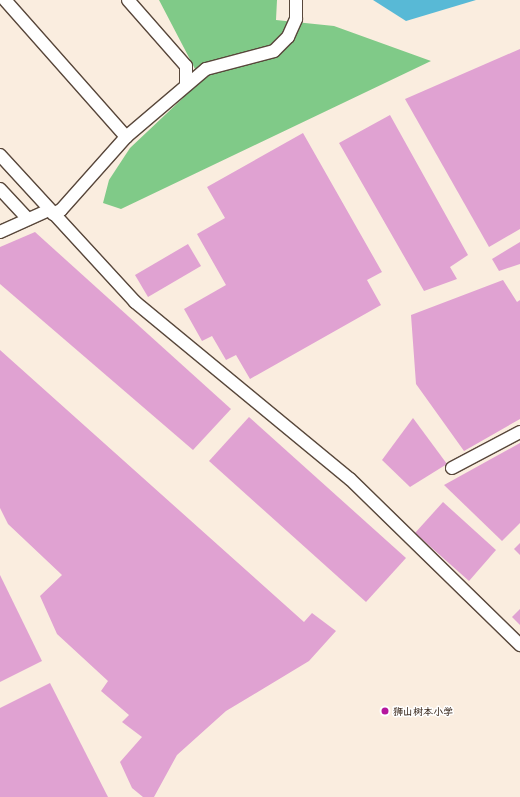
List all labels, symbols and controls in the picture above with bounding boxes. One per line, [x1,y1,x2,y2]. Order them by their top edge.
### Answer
place label: 狮山树本小学 [393,705,453,717]
marker: 狮山树本小学 [380,706,390,716]

